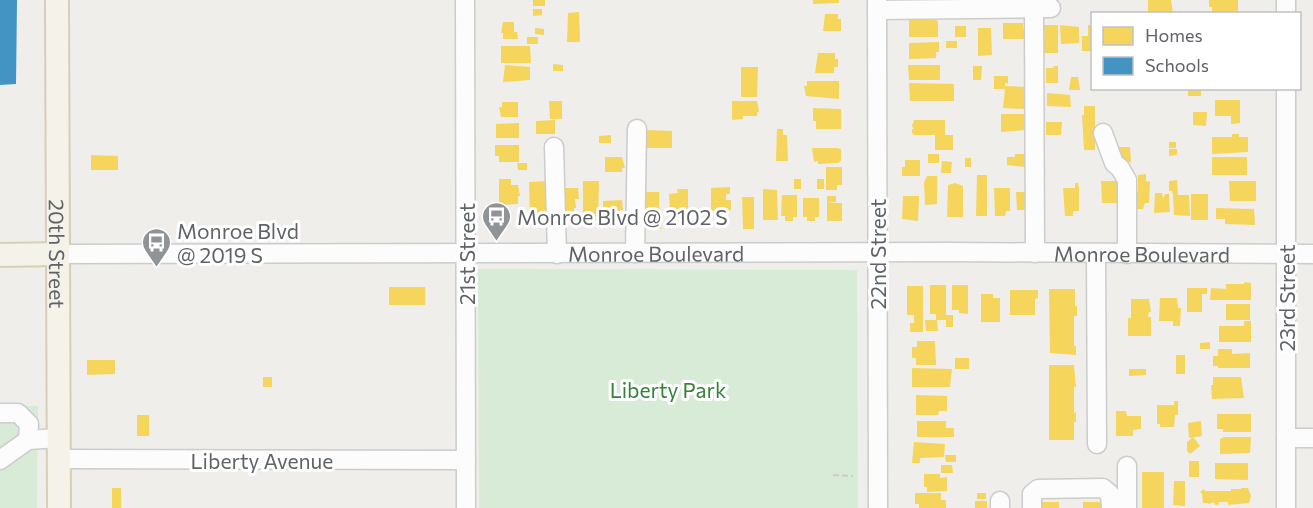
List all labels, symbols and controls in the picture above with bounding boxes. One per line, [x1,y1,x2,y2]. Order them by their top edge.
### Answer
legend [1091,12,1301,90]
text: Homes [1145,24,1203,46]
text: Schools [1145,54,1209,76]
street label: 20th Street [45,199,71,309]
street label: 22nd Street [865,199,890,309]
bus stop icon: Monroe Blvd @ 2102 S [480,200,512,242]
street label: 21st Street [454,203,479,305]
place label: Monroe Blvd @ 2102 S [517,204,728,229]
place label: Monroe Blvd @ 2019 S [177,218,299,267]
bus stop icon: Monroe Blvd @ 2019 S [140,226,172,268]
street label: Monroe Boulevard [568,240,744,265]
street label: Monroe Boulevard [1054,240,1230,266]
street label: 23rd Street [1274,244,1299,352]
park label: Liberty Park [610,377,726,402]
street label: Liberty Avenue [191,448,333,473]

